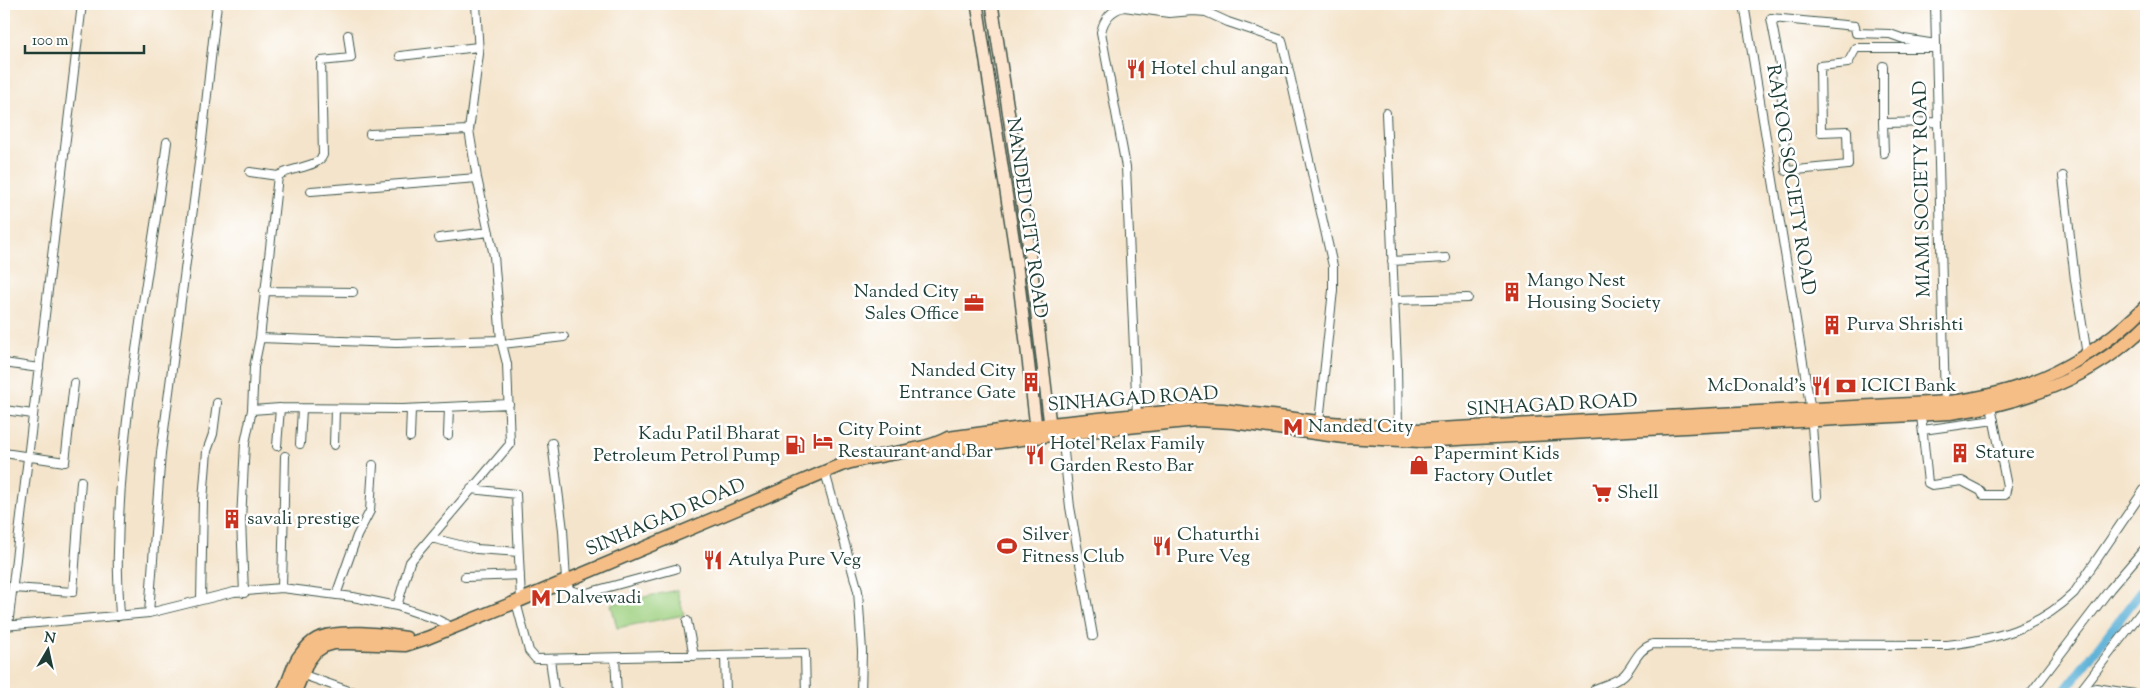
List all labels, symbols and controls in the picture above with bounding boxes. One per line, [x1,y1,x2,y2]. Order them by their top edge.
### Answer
scale bar [25,22,144,54]
text: 100 m [32,31,69,52]
place label: Hotel chul angan [1151,56,1290,83]
restaurant icon: Hotel chul angan [1125,58,1147,80]
street label: RAJYOG SOCIETY ROAD [1758,63,1822,297]
street label: MIAMI SOCIETY ROAD [1908,80,1938,298]
street label: NANDED CITY ROAD [999,116,1053,320]
place label: Mango Nest Housing Society [1527,268,1661,317]
place label: Nanded City Sales Office [854,279,960,328]
building icon: Mango Nest Housing Society [1501,281,1523,303]
office icon: Nanded City Sales Office [963,292,985,314]
place label: Purva Shrishti [1847,312,1963,339]
building icon: Purva Shrishti [1821,314,1843,336]
place label: Nanded City Entrance Gate [899,358,1017,407]
building icon: Nanded City Entrance Gate [1020,371,1042,393]
place label: McDonald's [1707,373,1806,400]
place label: ICICI Bank [1861,373,1957,400]
restaurant icon: McDonald's [1810,375,1832,397]
bank icon: ICICI Bank [1835,375,1857,397]
street label: SINHAGAD ROAD [1047,381,1219,419]
street label: SINHAGAD ROAD [1466,388,1638,424]
place label: Nanded City [1308,414,1414,441]
metro station icon: Nanded City [1282,416,1304,438]
place label: City Point Restaurant and Bar [838,417,993,466]
place label: Kadu Patil Bharat Petroleum Petrol Pump [593,421,780,470]
hotel icon: City Point Restaurant and Bar [812,430,834,452]
place label: Hotel Relax Family Garden Resto Bar [1050,431,1206,480]
fuel station icon: Kadu Patil Bharat Petroleum Petrol Pump [784,434,806,456]
place label: Stature [1975,440,2035,467]
place label: Papermint Kids Factory Outlet [1434,441,1560,490]
building icon: Stature [1949,442,1971,464]
restaurant icon: Hotel Relax Family Garden Resto Bar [1024,444,1046,466]
shop icon: Papermint Kids Factory Outlet [1408,454,1430,476]
street label: SINHAGAD ROAD [582,472,750,564]
place label: Shell [1617,480,1659,507]
supermarket icon: Shell [1591,482,1613,504]
place label: savali prestige [247,506,360,533]
building icon: savali prestige [221,508,243,530]
place label: Silver Fitness Club [1022,522,1125,571]
place label: Chaturthi Pure Veg [1177,522,1260,571]
sports icon: Silver Fitness Club [996,535,1018,557]
restaurant icon: Chaturthi Pure Veg [1151,535,1173,557]
place label: Atulya Pure Veg [728,547,861,574]
restaurant icon: Atulya Pure Veg [702,549,724,571]
place label: Dalvewadi [556,585,642,612]
metro station icon: Dalvewadi [530,587,552,609]
north arrow [22,626,72,676]
text: N [43,628,57,650]

